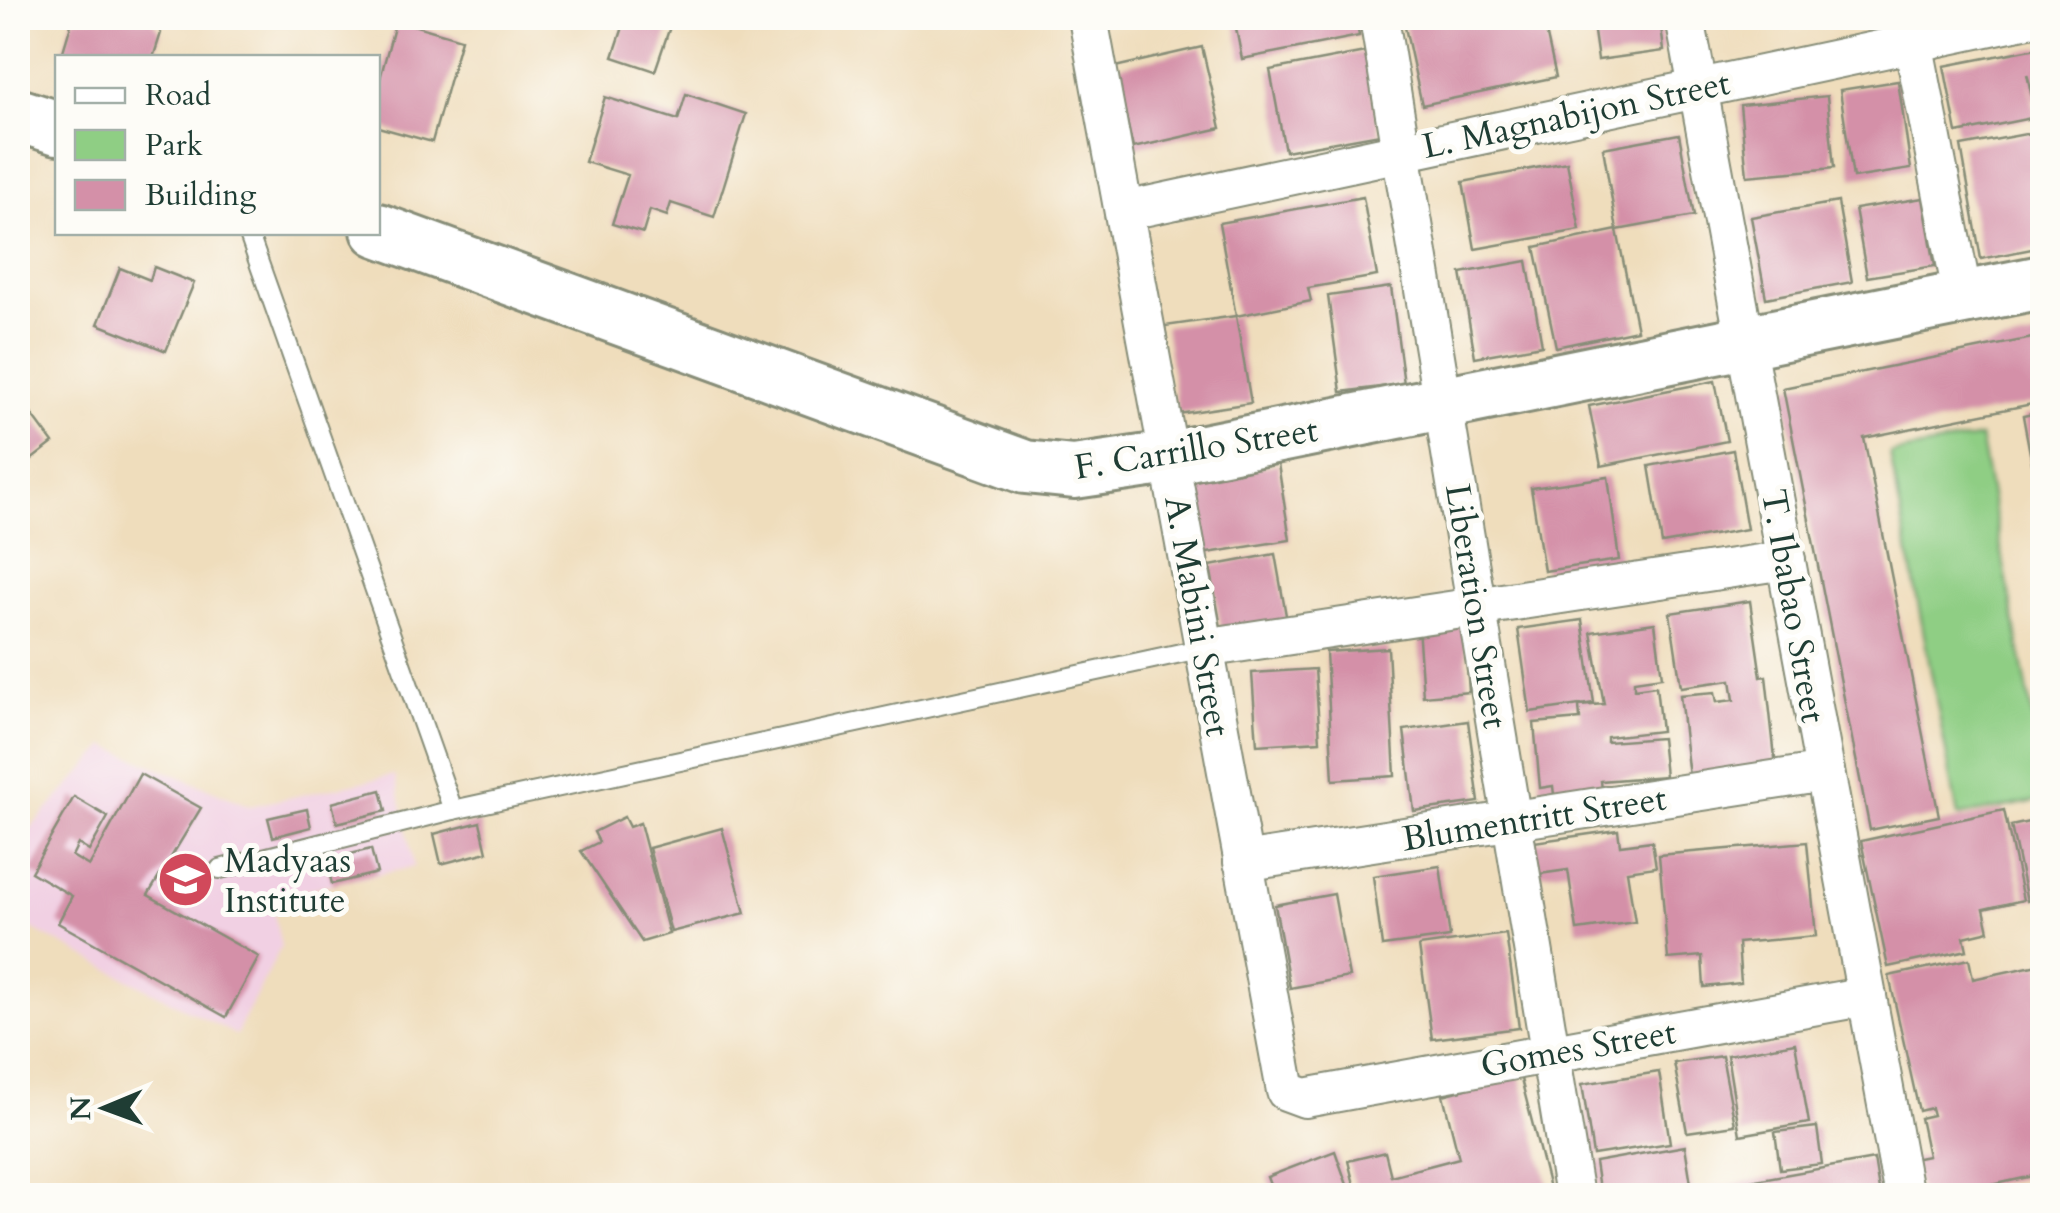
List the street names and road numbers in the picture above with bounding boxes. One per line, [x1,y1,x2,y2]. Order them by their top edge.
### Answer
street label: L. Magnabijon Street [1418,59,1734,171]
street label: F. Carrillo Street [1071,406,1321,492]
street label: Liberation Street [1433,480,1519,732]
street label: T. Ibabao Street [1749,486,1837,727]
street label: A. Mabini Street [1152,492,1242,740]
street label: Blumentritt Street [1399,774,1670,864]
street label: Gomes Street [1477,1008,1680,1090]

